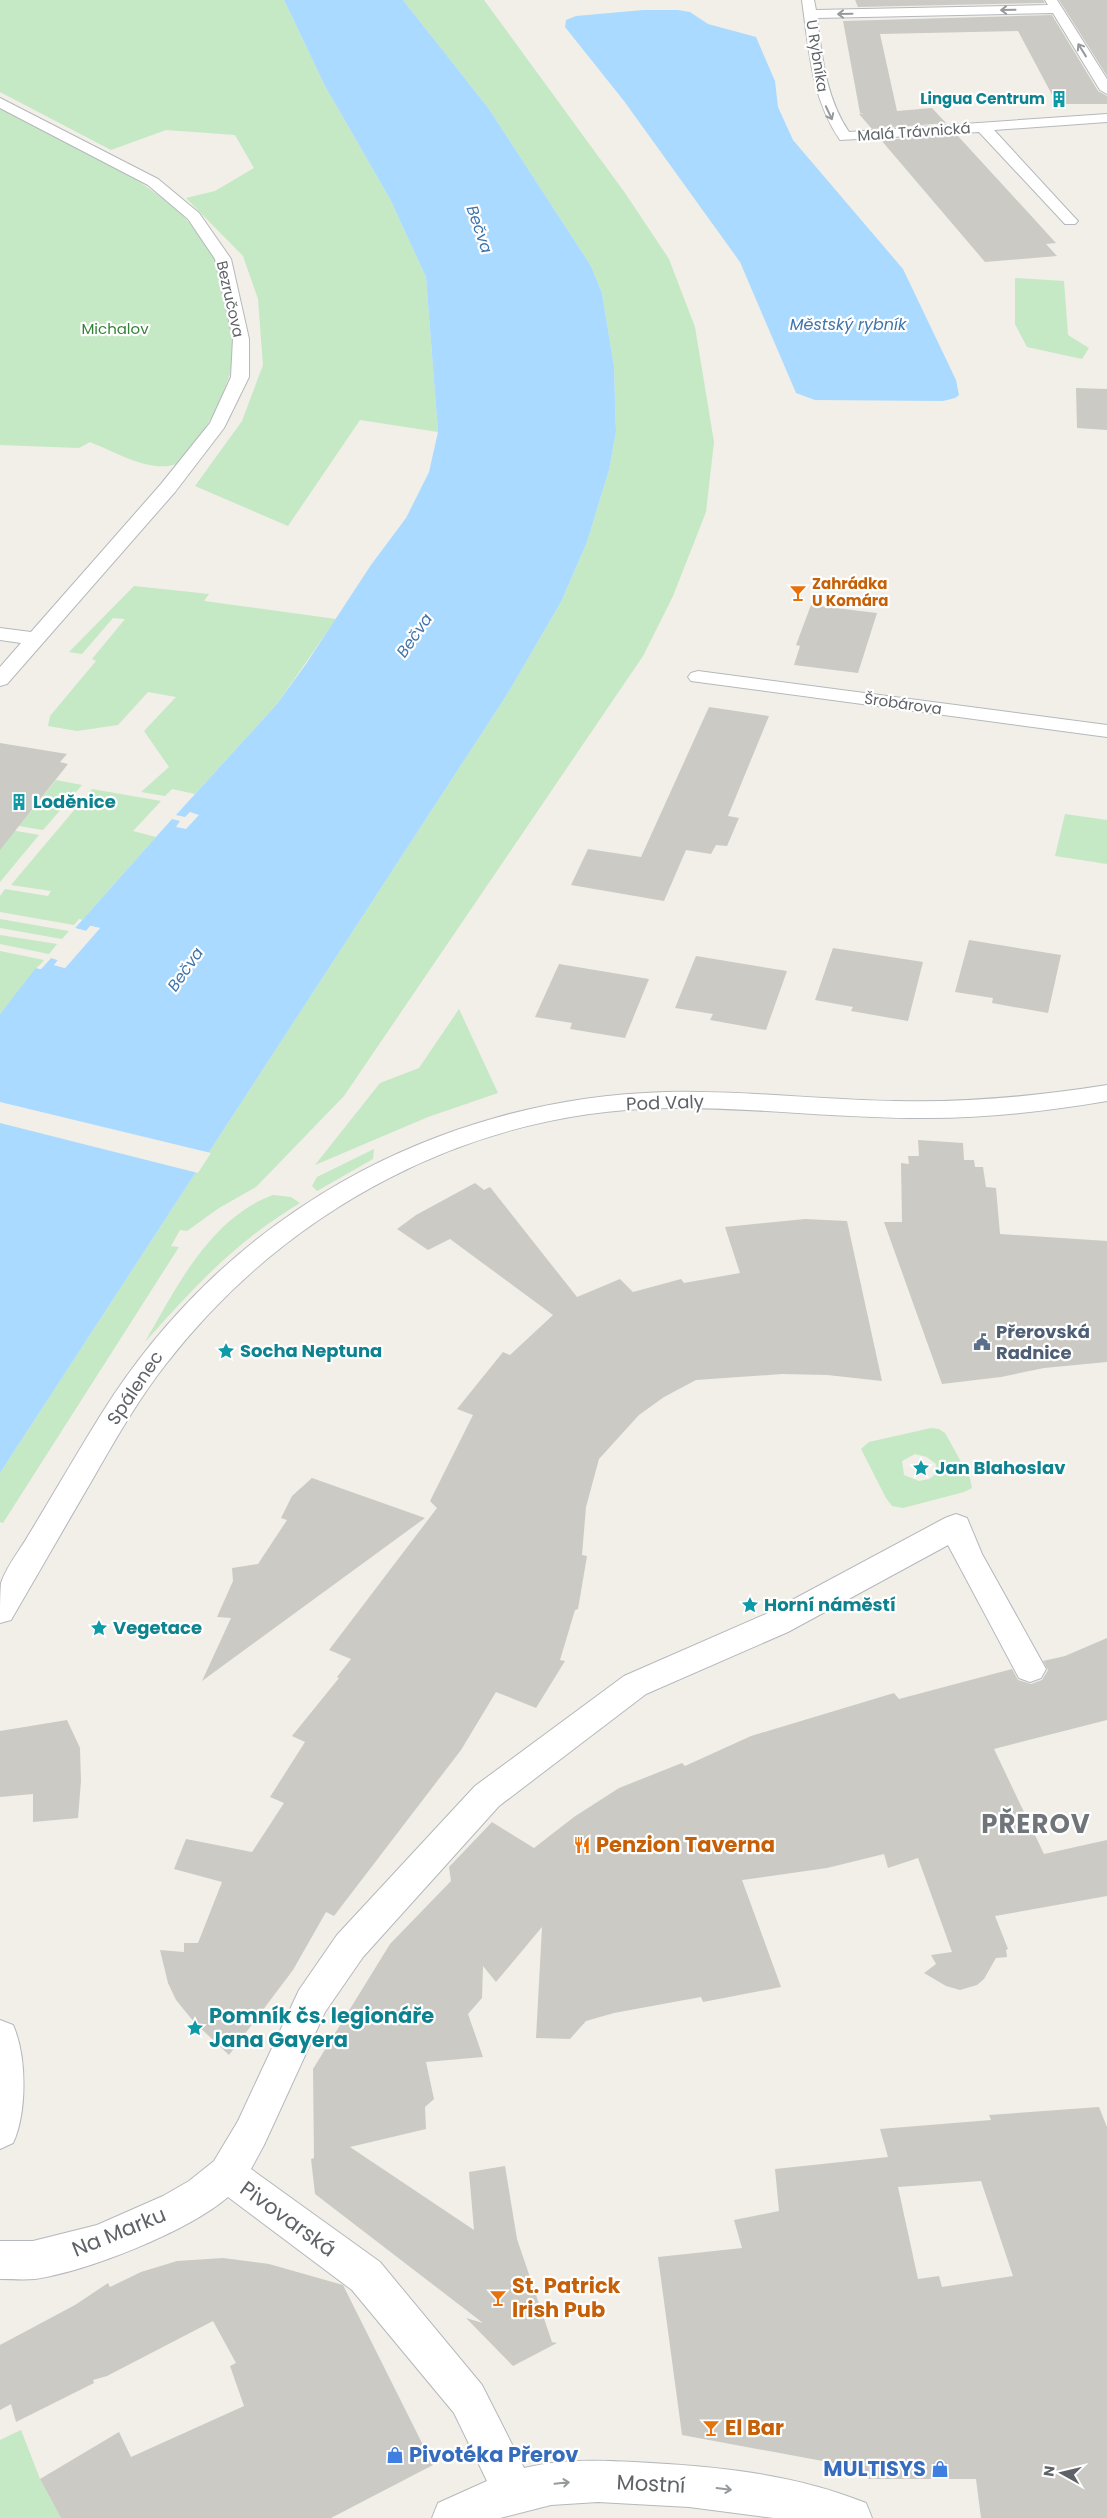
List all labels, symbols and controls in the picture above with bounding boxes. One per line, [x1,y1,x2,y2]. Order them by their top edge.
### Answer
one-way arrow [1000,5,1016,15]
one-way arrow [837,9,853,18]
street label: U Rybníka [801,18,834,94]
one-way arrow [1076,43,1086,57]
place label: Lingua Centrum [920,88,1045,109]
building icon: Lingua Centrum [1049,89,1069,109]
one-way arrow [825,105,835,120]
street label: Malá Trávnická [857,117,971,146]
water label: Bečva [461,202,498,256]
street label: Bezručova [212,259,249,339]
water label: Městský rybník [790,313,907,336]
park label: Michalov [81,318,149,339]
place label: Zahrádka U Komára [812,573,888,611]
bar icon: Zahrádka U Komára [788,583,808,603]
water label: Bečva [391,608,438,662]
street label: Šrobárova [863,688,943,719]
place label: Loděnice [33,789,116,814]
building icon: Loděnice [9,792,29,812]
water label: Bečva [162,942,209,996]
street label: Pod Valy [626,1089,704,1116]
place label: Přerovská Radnice [996,1319,1090,1365]
public building icon: Přerovská Radnice [972,1332,992,1352]
place label: Socha Neptuna [240,1338,382,1363]
place icon: Socha Neptuna [216,1341,236,1361]
street label: Spálenec [101,1346,168,1430]
place label: Jan Blahoslav [935,1455,1066,1480]
place icon: Jan Blahoslav [911,1458,931,1478]
place label: Horní náměstí [764,1592,896,1617]
place icon: Horní náměstí [740,1595,760,1615]
place label: Vegetace [113,1615,202,1640]
place icon: Vegetace [89,1618,109,1638]
district label: PŘEROV [981,1806,1091,1842]
place label: Penzion Taverna [596,1830,775,1859]
restaurant icon: Penzion Taverna [572,1835,592,1855]
place label: Pomník čs. legionáře Jana Gayera [209,2001,434,2054]
place icon: Pomník čs. legionáře Jana Gayera [185,2018,205,2038]
street label: Pivovarská [234,2174,342,2263]
street label: Na Marku [68,2200,170,2264]
place label: St. Patrick Irish Pub [512,2271,621,2324]
bar icon: St. Patrick Irish Pub [488,2288,508,2308]
place label: El Bar [725,2413,784,2442]
bar icon: El Bar [701,2418,721,2438]
place label: Pivotéka Přerov [409,2440,579,2469]
shop icon: Pivotéka Přerov [385,2445,405,2465]
north arrow [1037,2448,1087,2498]
place label: MULTISYS [823,2454,926,2483]
shop icon: MULTISYS [930,2459,950,2479]
text: N [1038,2465,1060,2478]
street label: Mostní [616,2467,686,2500]
one-way arrow [554,2478,570,2488]
one-way arrow [716,2485,732,2495]

